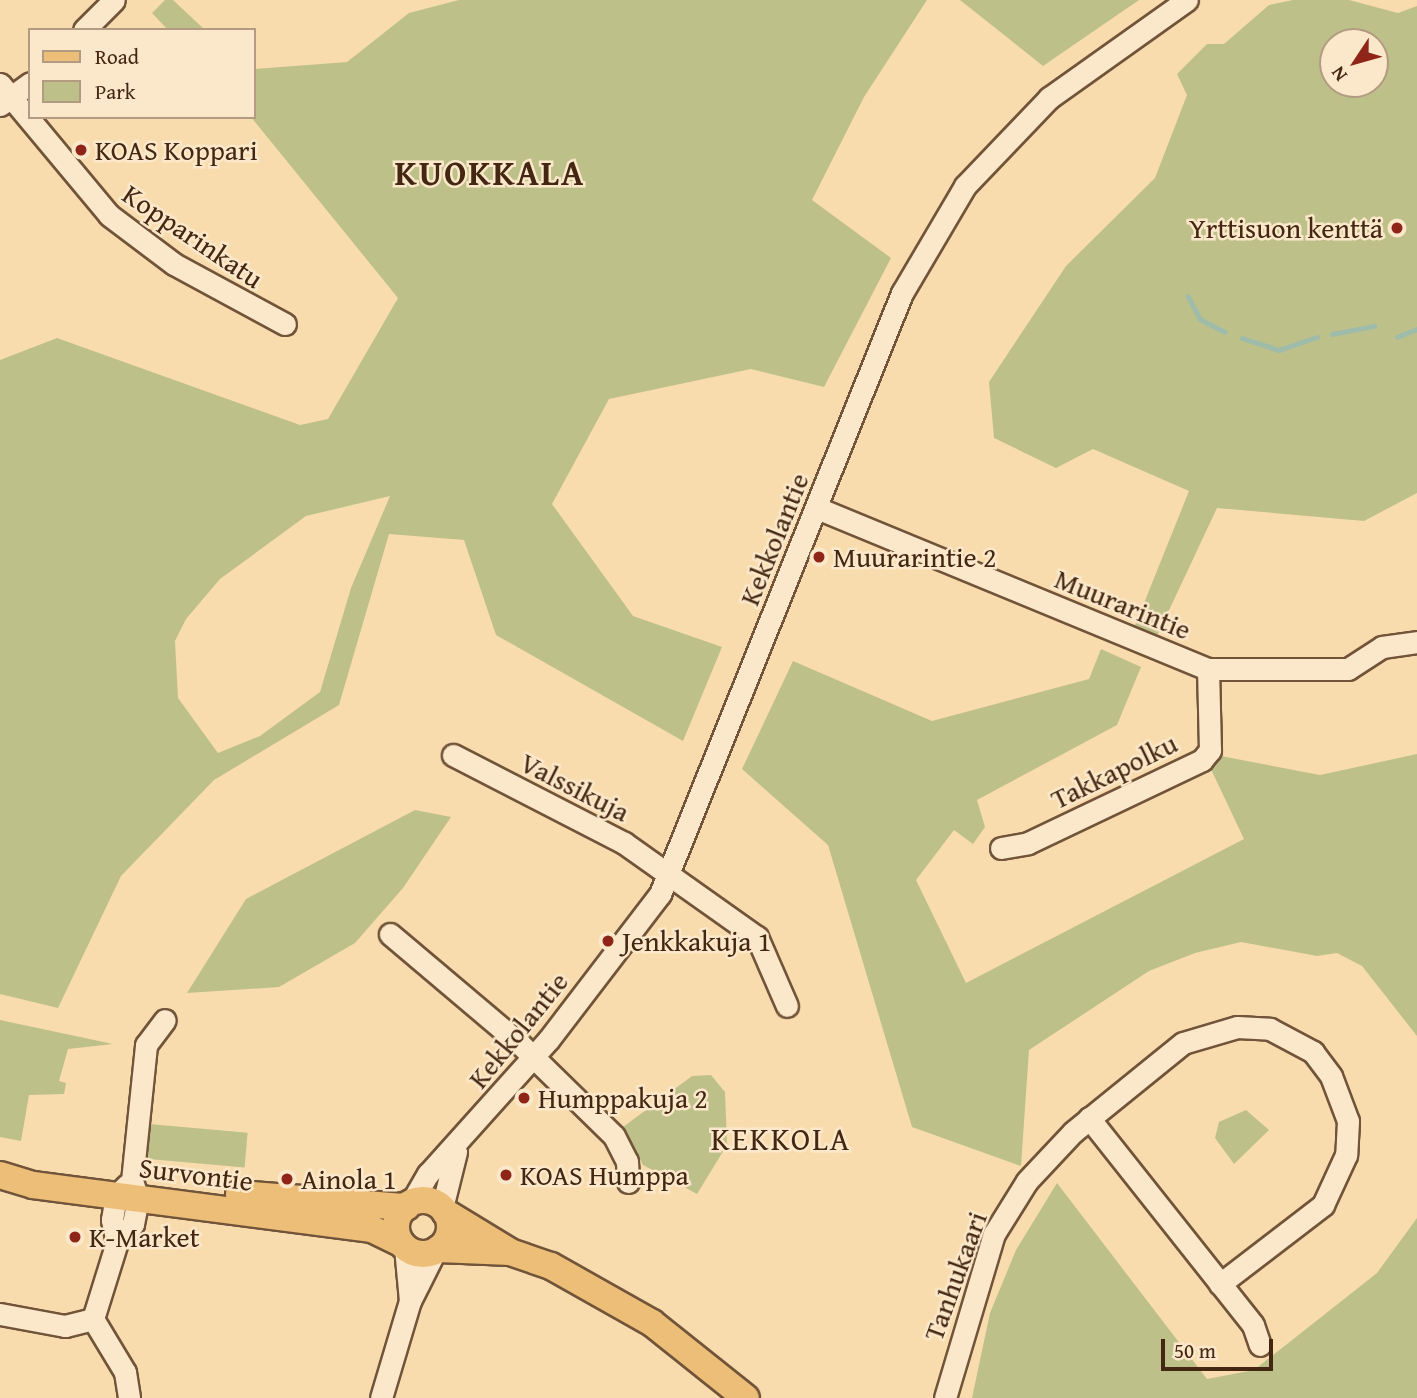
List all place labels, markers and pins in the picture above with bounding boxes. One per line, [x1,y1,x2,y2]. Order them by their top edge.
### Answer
place label: KOAS Koppari [95,133,257,167]
marker: KOAS Koppari [73,142,89,158]
place label: Yrttisuon kenttä [1189,211,1383,245]
marker: Yrttisuon kenttä [1389,220,1405,236]
place label: Muurarintie 2 [833,540,996,574]
marker: Muurarintie 2 [811,549,827,565]
place label: Jenkkakuja 1 [622,924,771,958]
marker: Jenkkakuja 1 [600,933,616,949]
place label: Humppakuja 2 [538,1081,708,1115]
marker: Humppakuja 2 [516,1090,532,1106]
place label: KOAS Humppa [520,1158,689,1192]
place label: Ainola 1 [301,1162,397,1196]
marker: KOAS Humppa [498,1167,514,1183]
marker: Ainola 1 [279,1171,295,1187]
place label: K-Market [89,1220,200,1254]
marker: K-Market [67,1229,83,1245]

